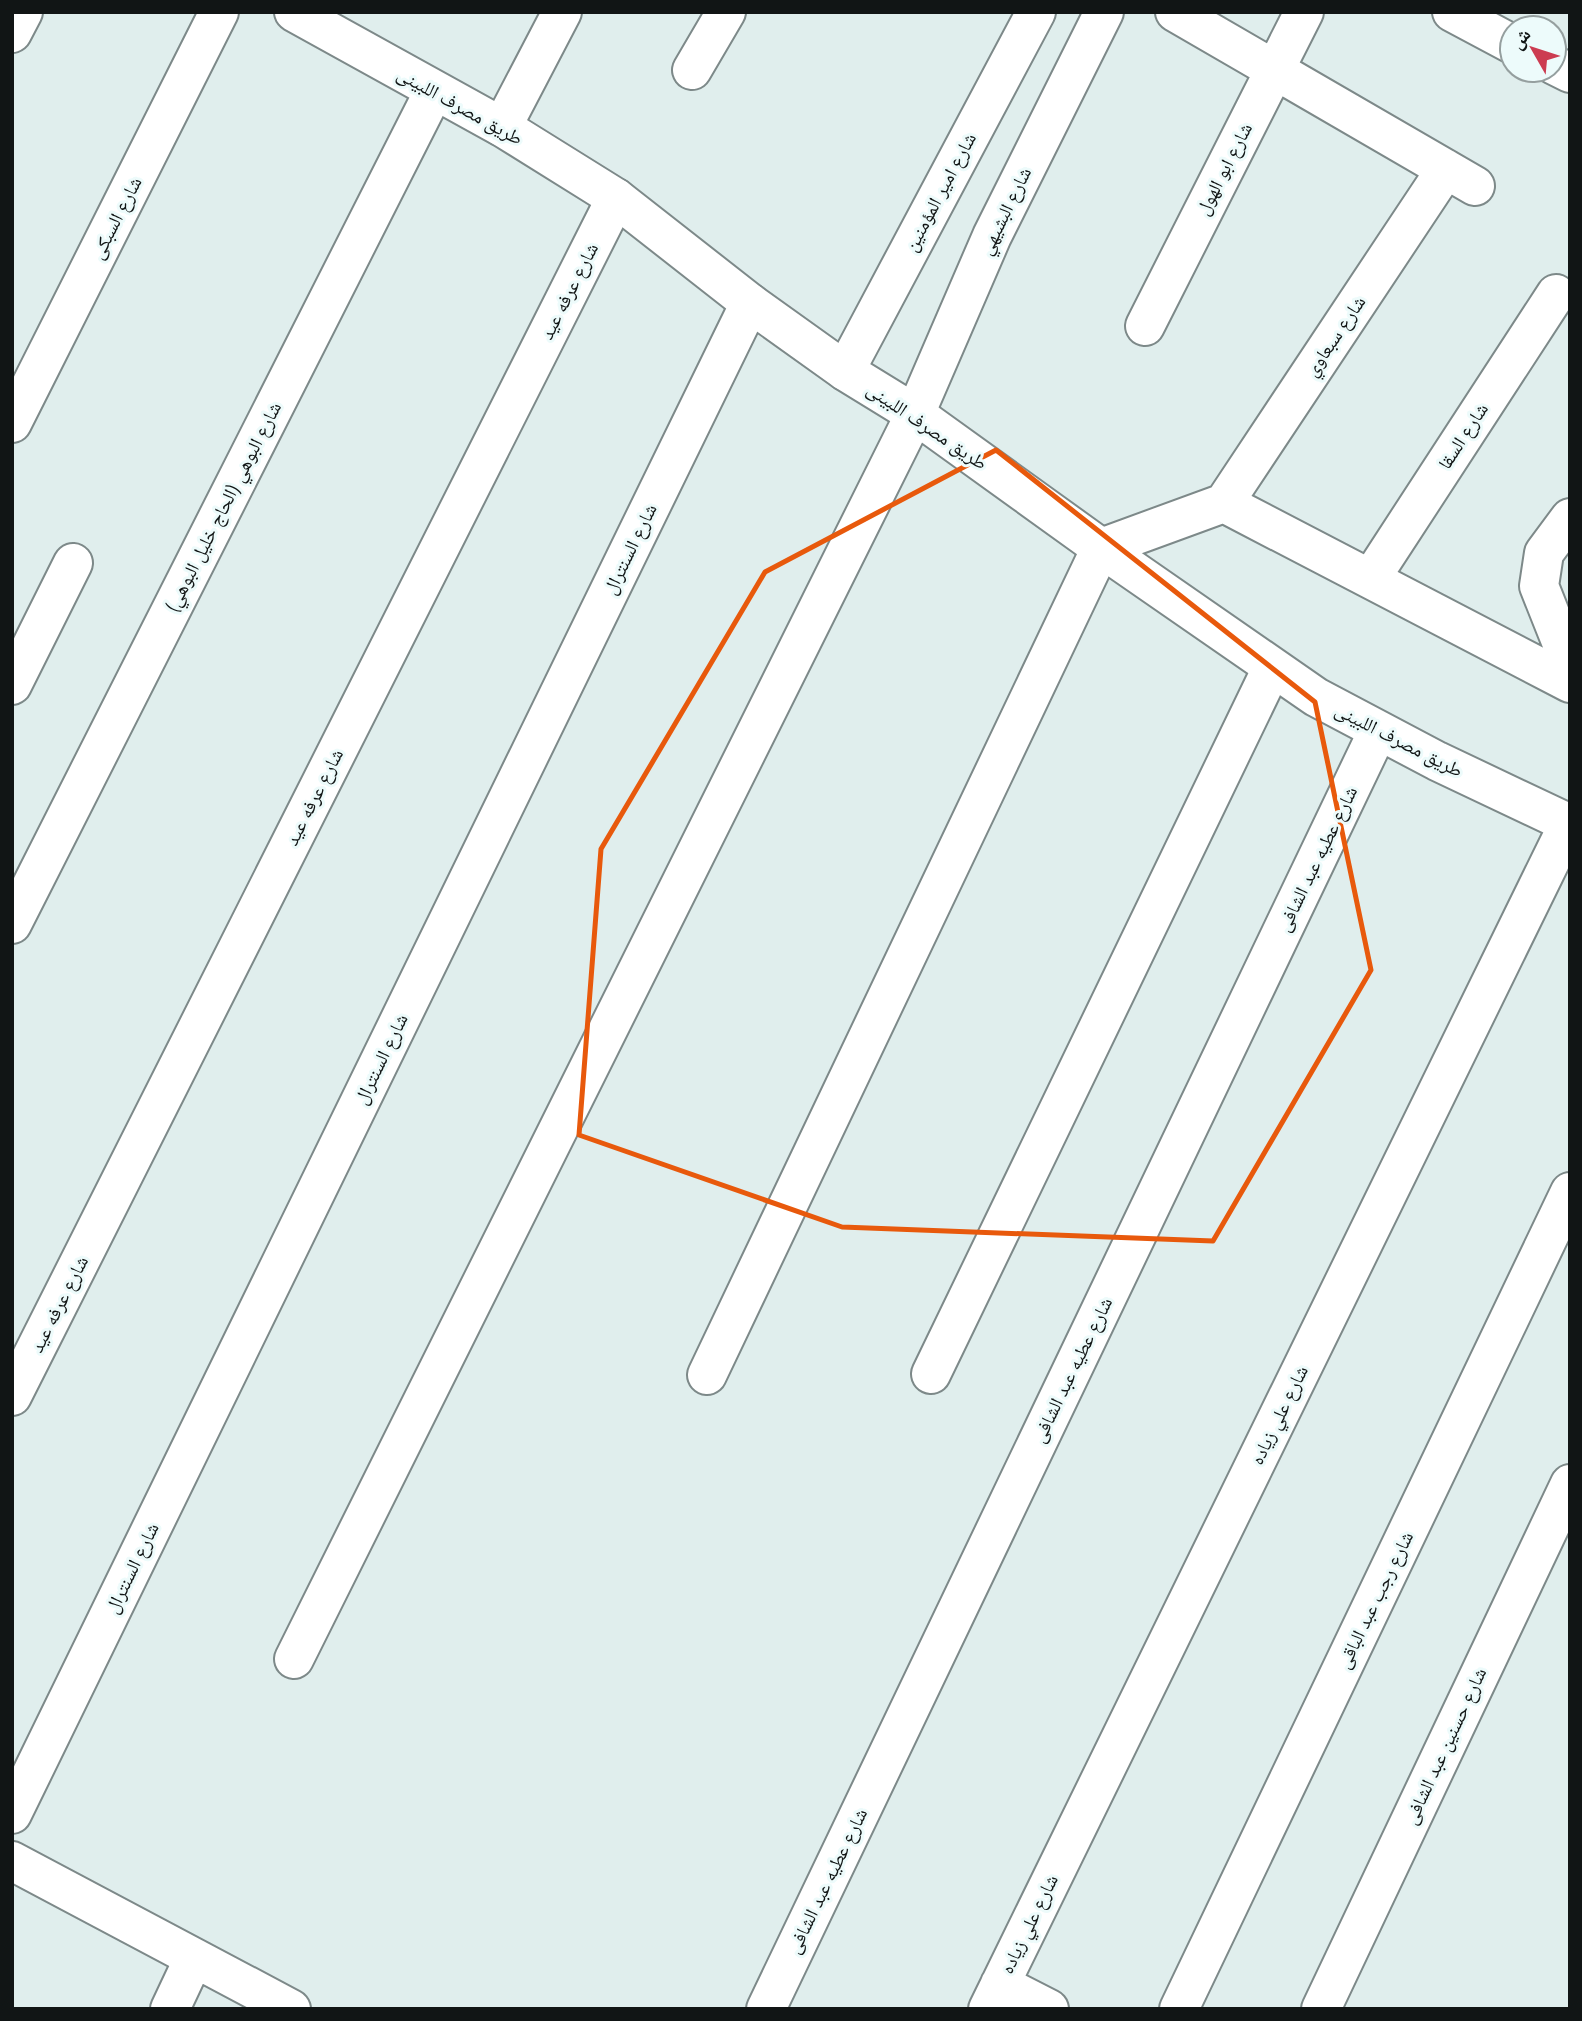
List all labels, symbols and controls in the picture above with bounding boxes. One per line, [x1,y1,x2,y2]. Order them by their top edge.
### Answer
north arrow [1498,14,1568,84]
text: ش [1505,24,1535,54]
street label: طريق مصرف اللبينى [393,62,527,150]
street label: شارع ابو الهول [1191,119,1257,219]
street label: شارع امير المؤمنين [899,129,981,255]
street label: شارع البشيهي [974,163,1040,260]
street label: شارع السبكى [85,173,147,263]
street label: شارع عرفه عيد [535,239,603,343]
street label: شارع سبعاوي [1300,291,1374,383]
street label: طريق مصرف اللبينى [862,377,992,475]
street label: شارع البوهي (الحاج خليل البوهي) [160,398,290,618]
street label: شارع السقا [1433,399,1493,473]
street label: شارع السنترال [598,500,662,598]
street label: طريق مصرف اللبينى [1331,698,1467,782]
street label: شارع عرفه عيد [280,745,348,849]
street label: شارع عطيه عبد الشافى [1272,782,1362,936]
street label: شارع السنترال [349,1010,413,1108]
street label: شارع عرفه عيد [25,1252,93,1356]
street label: شارع عطيه عبد الشافى [1027,1293,1117,1447]
street label: شارع علي زياده [1245,1362,1316,1470]
street label: شارع السنترال [100,1519,164,1617]
street label: شارع رجب عبد الباقى [1332,1528,1418,1672]
street label: شارع حسنين عبد الشافى [1399,1664,1491,1828]
street label: شارع عطيه عبد الشافى [782,1804,872,1958]
street label: شارع علي زياده [995,1871,1066,1979]

